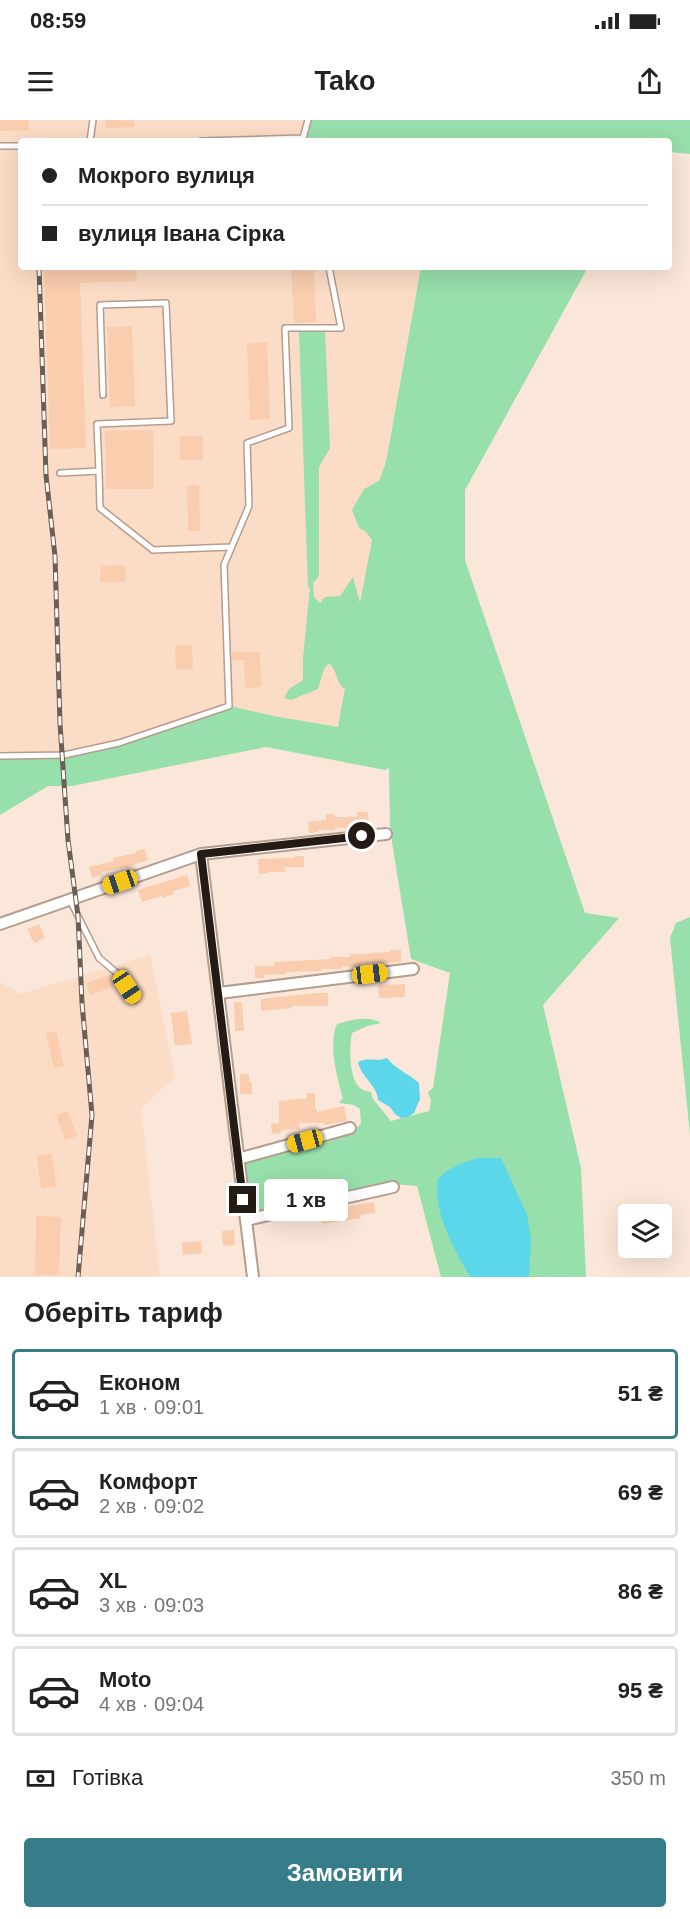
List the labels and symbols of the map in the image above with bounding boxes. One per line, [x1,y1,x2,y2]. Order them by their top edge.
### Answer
route start [348,822,375,849]
car [100,868,140,896]
car [351,963,389,985]
car [109,967,145,1007]
car [285,1128,325,1154]
callout: 1 хв [264,1179,348,1221]
route end [229,1186,256,1213]

